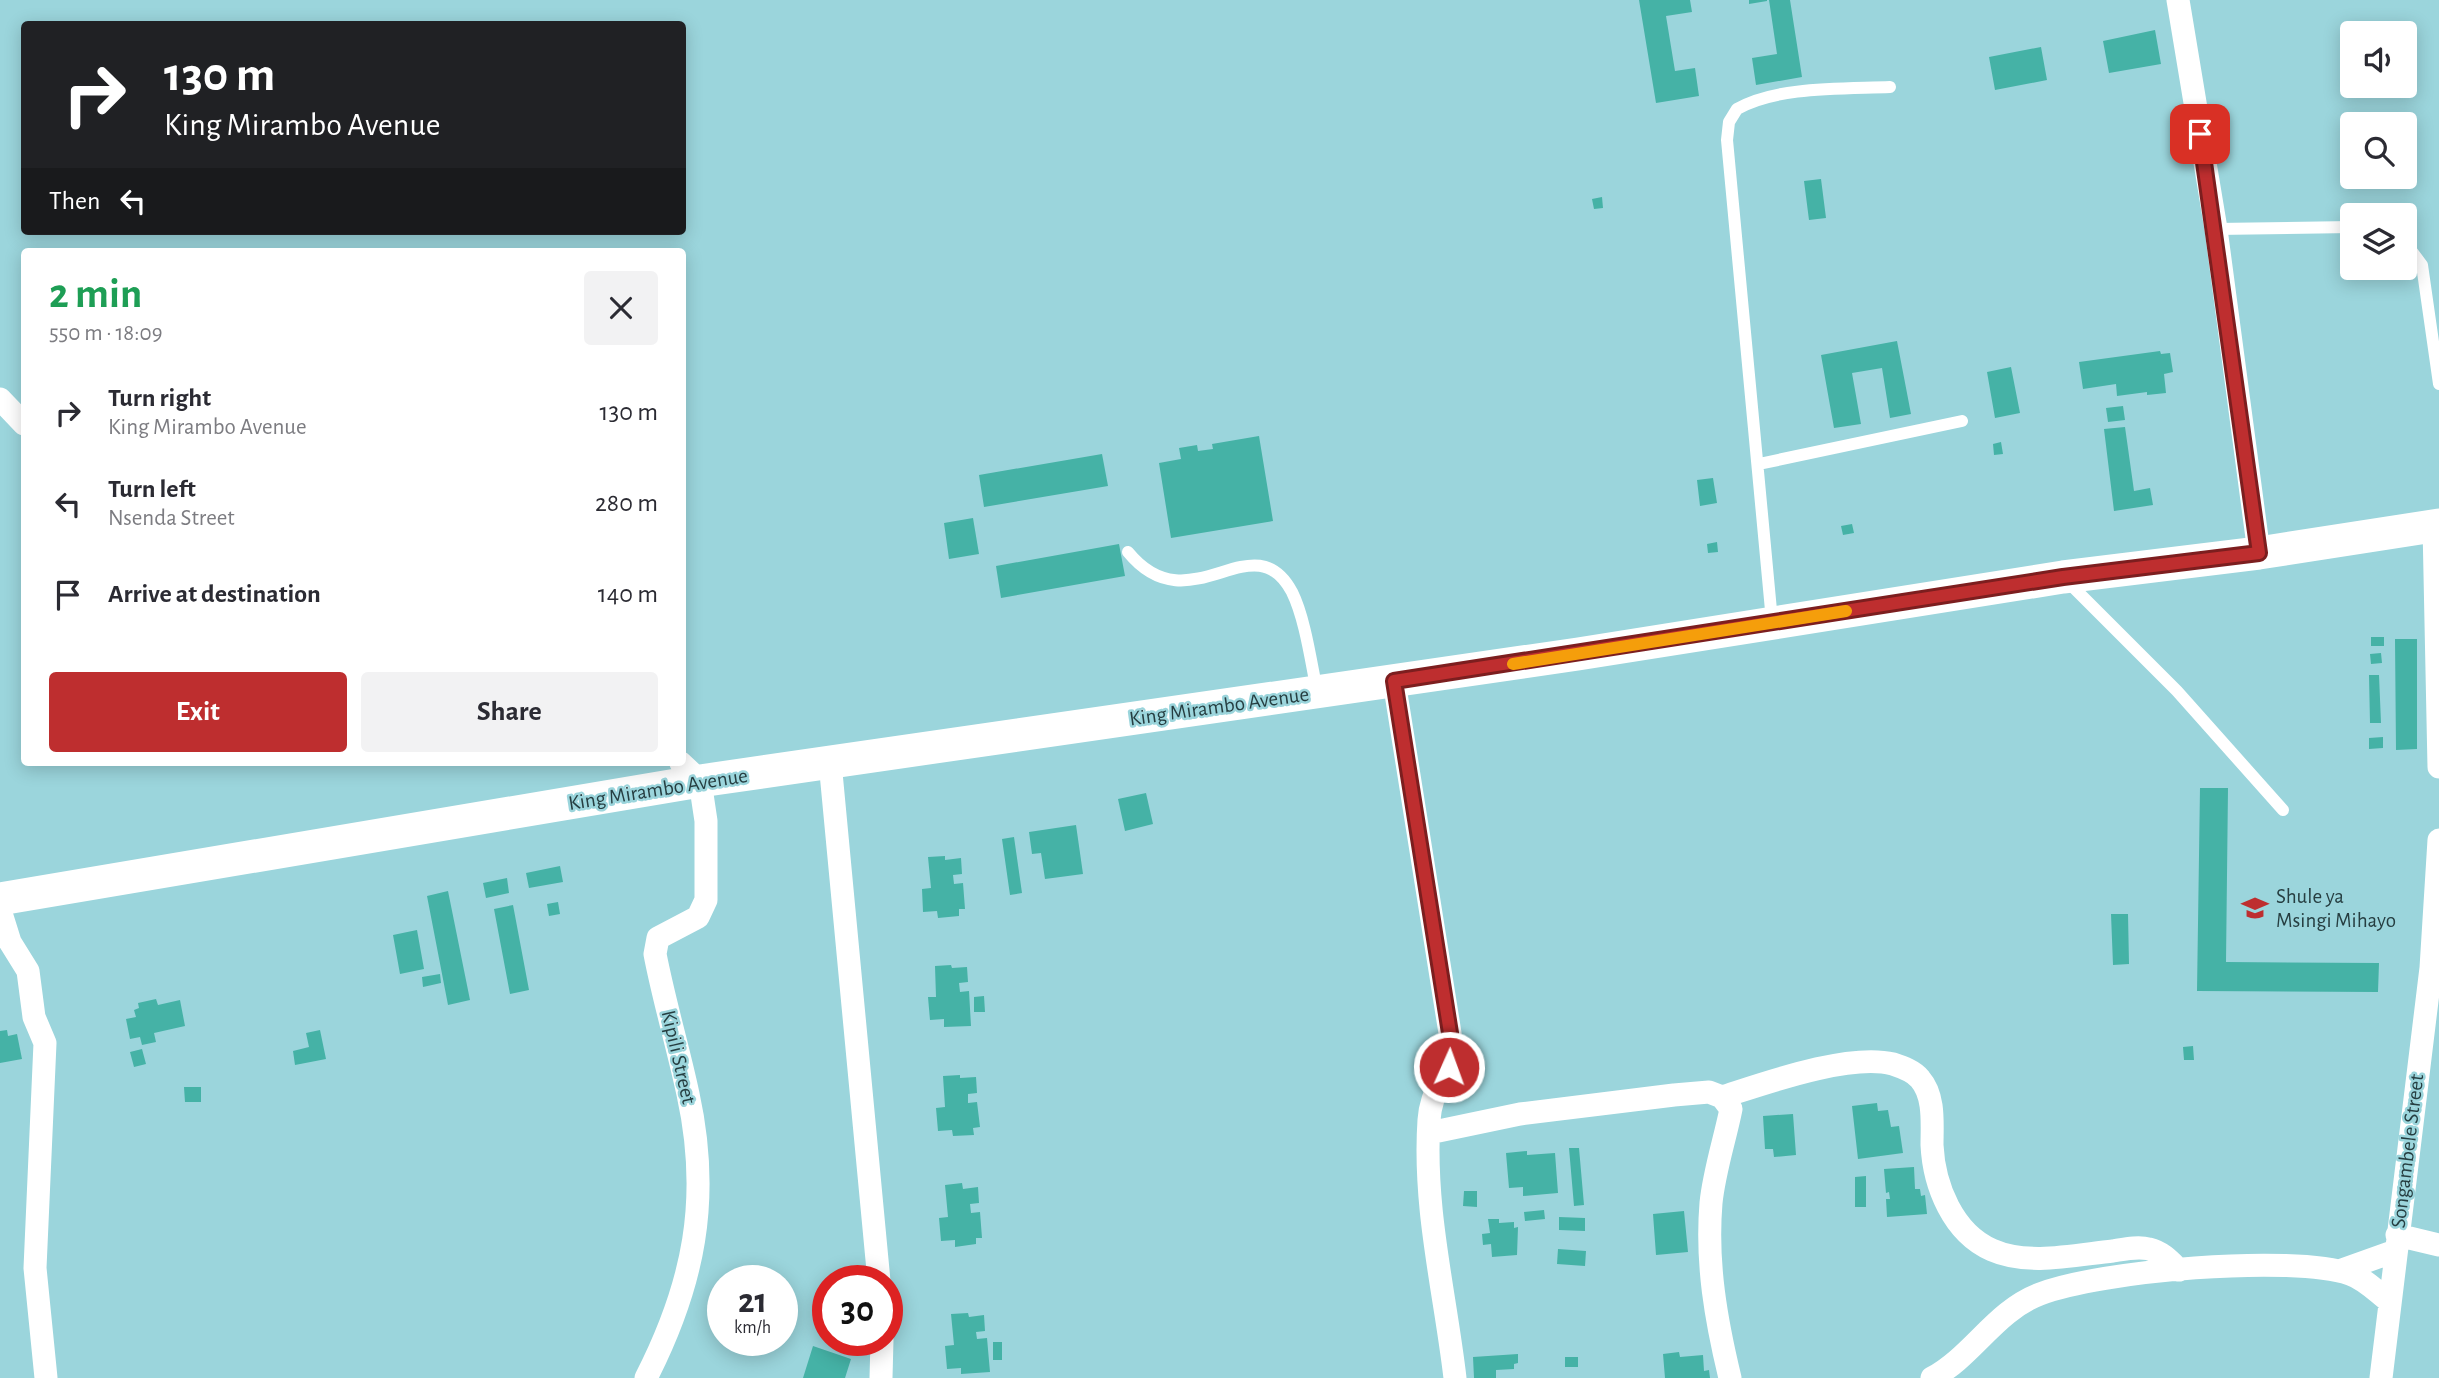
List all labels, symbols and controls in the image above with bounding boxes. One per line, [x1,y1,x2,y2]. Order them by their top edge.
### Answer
map controls [2340,21,2417,280]
button: sound [2340,21,2417,98]
icon: right [49,49,140,140]
text: 130 m [164,51,275,100]
pin [2170,104,2230,164]
text: King Mirambo Avenue [164,109,440,141]
button: search [2340,112,2417,189]
icon: arrive [2181,115,2219,153]
icon: left [114,182,152,220]
text: Then [49,188,100,214]
button: layers [2340,203,2417,280]
button: close [584,271,658,345]
text: 2 min [49,273,142,315]
text: 550 m · 18:09 [49,322,162,345]
text: Turn right [108,385,211,411]
icon: right [49,394,87,432]
text: 130 m [600,399,658,425]
text: King Mirambo Avenue [108,416,307,439]
text: Turn left [108,476,196,502]
icon: left [49,485,87,523]
text: 280 m [595,490,658,516]
text: Nsenda Street [108,507,235,530]
icon: arrive [49,576,87,614]
text: Arrive at destination [108,581,321,607]
text: 140 m [598,581,658,607]
button: Exit [49,672,347,752]
button: Share [361,672,658,752]
street label: King Mirambo Avenue [1128,683,1310,730]
street label: King Mirambo Avenue [567,765,749,814]
place label: Shule ya Msingi Mihayo [2276,886,2396,931]
school or university icon: Shule ya Msingi Mihayo [2240,893,2270,923]
street label: Kipili Street [658,1008,700,1106]
position arrow [1412,1030,1486,1104]
street label: Songambele Street [2388,1073,2427,1229]
speed limit sign: 30 [812,1265,903,1356]
text: 21 [738,1284,767,1319]
text: km/h [734,1319,771,1337]

